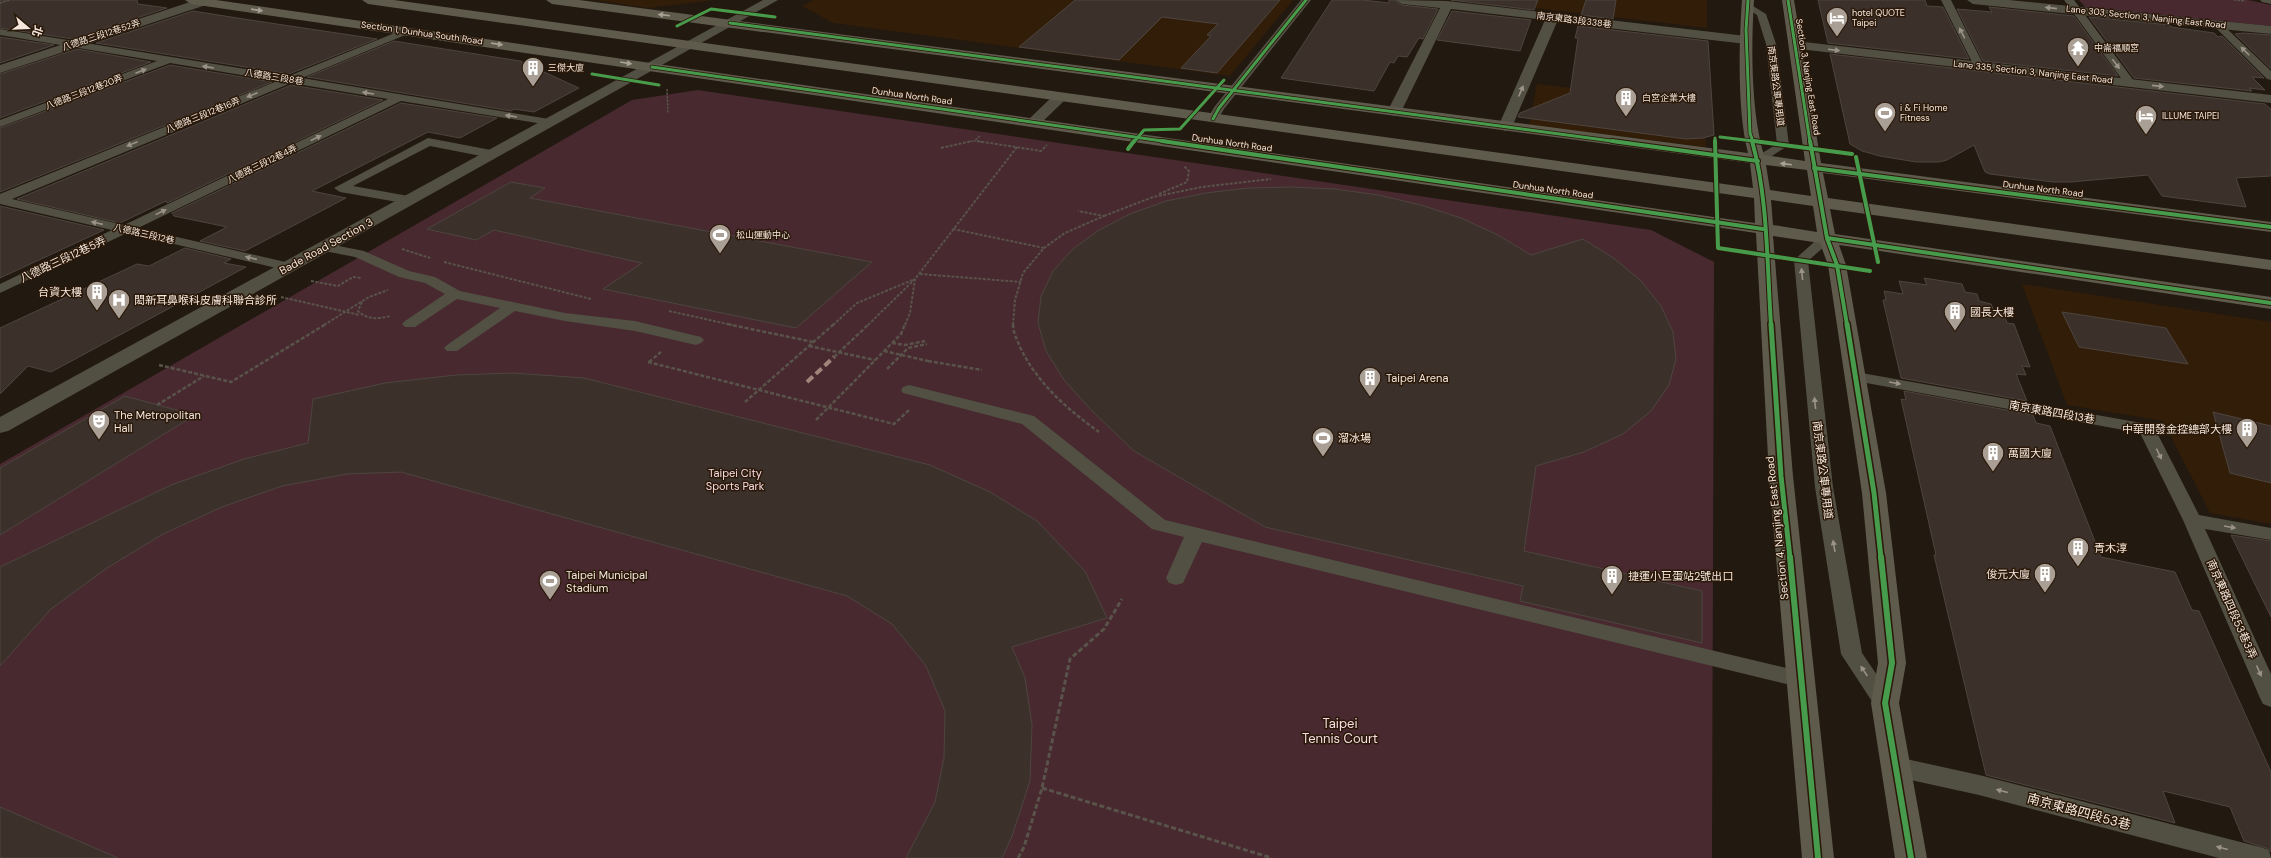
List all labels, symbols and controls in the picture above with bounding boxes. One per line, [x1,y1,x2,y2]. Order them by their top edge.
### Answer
street label: Lane 303, Section 3, Nanjing East Road [2065,3,2227,31]
one-way arrow [2045,4,2057,11]
hotel icon: hotel QUOTE Taipei [1824,5,1850,38]
one-way arrow [251,7,264,13]
place label: hotel QUOTE Taipei [1852,7,1905,29]
north arrow [8,8,48,48]
street label: 南京東路3段338巷 [1536,9,1612,31]
one-way arrow [658,12,670,18]
street label: 八德路三段12巷52弄 [60,17,142,53]
street label: Section 3, Nanjing East Road [1793,18,1823,136]
street label: Section 1, Dunhua South Road [360,19,484,48]
text: 北 [29,24,46,39]
one-way arrow [1959,27,1966,39]
temple icon: 中崙福順宮 [2065,35,2091,68]
one-way arrow [491,41,503,47]
place label: 中崙福順宮 [2094,42,2139,54]
street label: 南京東路公車專用道 [1765,45,1787,127]
one-way arrow [1828,46,1840,53]
one-way arrow [2240,46,2250,56]
building icon: 三傑大廈 [520,55,546,88]
street label: Lane 335, Section 3, Nanjing East Road [1953,58,2114,86]
one-way arrow [2112,59,2120,69]
one-way arrow [620,60,632,66]
place label: 三傑大廈 [548,62,584,74]
one-way arrow [202,63,214,69]
street label: 八德路三段8巷 [244,66,304,88]
one-way arrow [136,67,148,73]
street label: 八德路三段12巷20弄 [43,72,125,112]
one-way arrow [2152,83,2164,89]
street label: Dunhua North Road [871,84,953,108]
one-way arrow [1518,85,1524,97]
building icon: 白宮企業大樓 [1613,85,1639,118]
one-way arrow [362,90,375,96]
one-way arrow [245,92,257,98]
place label: 白宮企業大樓 [1642,92,1696,104]
street label: 八德路三段12巷16弄 [164,95,242,135]
sports icon: i & Fi Home Fitness [1872,100,1898,133]
place label: i & Fi Home Fitness [1900,102,1948,124]
hotel icon: ILLUME TAIPEI [2133,103,2159,136]
place label: ILLUME TAIPEI [2162,110,2219,122]
one-way arrow [505,113,517,119]
street label: Dunhua North Road [1191,131,1273,155]
one-way arrow [310,135,322,141]
one-way arrow [125,142,137,148]
street label: 八德路三段12巷4弄 [225,142,299,186]
one-way arrow [1780,161,1792,167]
street label: Dunhua North Road [1512,178,1594,202]
street label: Dunhua North Road [2002,178,2084,200]
one-way arrow [155,209,166,215]
street label: Bade Road Section 3 [277,214,375,278]
one-way arrow [91,219,103,225]
street label: 八德路三段12巷 [112,221,176,247]
sports icon: 松山運動中心 [707,222,733,255]
place label: 松山運動中心 [736,229,790,241]
street label: 八德路三段12巷5弄 [18,233,108,285]
one-way arrow [245,255,257,261]
one-way arrow [1799,268,1806,280]
building icon: 台資大樓 [84,279,110,312]
place label: 台資大樓 [38,285,82,299]
hospital icon: 閎新耳鼻喉科皮膚科聯合診所 [106,287,132,320]
place label: 閎新耳鼻喉科皮膚科聯合診所 [134,293,277,307]
building icon: 國長大樓 [1942,299,1968,332]
place label: 國長大樓 [1970,305,2014,319]
building icon: Taipei Arena [1357,365,1383,398]
place label: Taipei Arena [1386,371,1448,385]
one-way arrow [1889,381,1901,387]
one-way arrow [1812,397,1819,409]
street label: 南京東路四段13巷 [2008,398,2096,426]
theatre icon: The Metropolitan Hall [86,408,112,441]
place label: The Metropolitan Hall [114,408,201,435]
building icon: 中華開發金控總部大樓 [2234,416,2260,449]
street label: 南京東路公車專用道 [1810,420,1836,520]
place label: 中華開發金控總部大樓 [2122,422,2232,436]
sports icon: 溜冰場 [1310,425,1336,458]
place label: 溜冰場 [1338,431,1371,445]
building icon: 萬國大廈 [1980,440,2006,473]
place label: 萬國大廈 [2008,446,2052,460]
one-way arrow [2156,448,2162,460]
street label: Section 4, Nanjing East Road [1763,456,1791,600]
park label: Taipei City Sports Park [706,466,765,493]
one-way arrow [2224,524,2237,530]
building icon: 青木淳 [2065,535,2091,568]
one-way arrow [1831,540,1837,552]
place label: 青木淳 [2094,541,2127,555]
street label: 南京東路四段53巷3弄 [2204,557,2260,661]
building icon: 俊元大廈 [2032,561,2058,594]
building icon: 捷運小巨蛋站2號出口 [1599,563,1625,596]
place label: 俊元大廈 [1986,567,2030,581]
sports icon: Taipei Municipal Stadium [537,568,563,601]
place label: Taipei Municipal Stadium [566,568,647,595]
place label: 捷運小巨蛋站2號出口 [1628,569,1733,583]
one-way arrow [1860,665,1867,677]
one-way arrow [2256,665,2262,676]
park label: Taipei Tennis Court [1302,715,1378,747]
one-way arrow [1995,788,2007,794]
street label: 南京東路四段53巷 [2025,789,2133,833]
one-way arrow [2216,845,2228,851]

